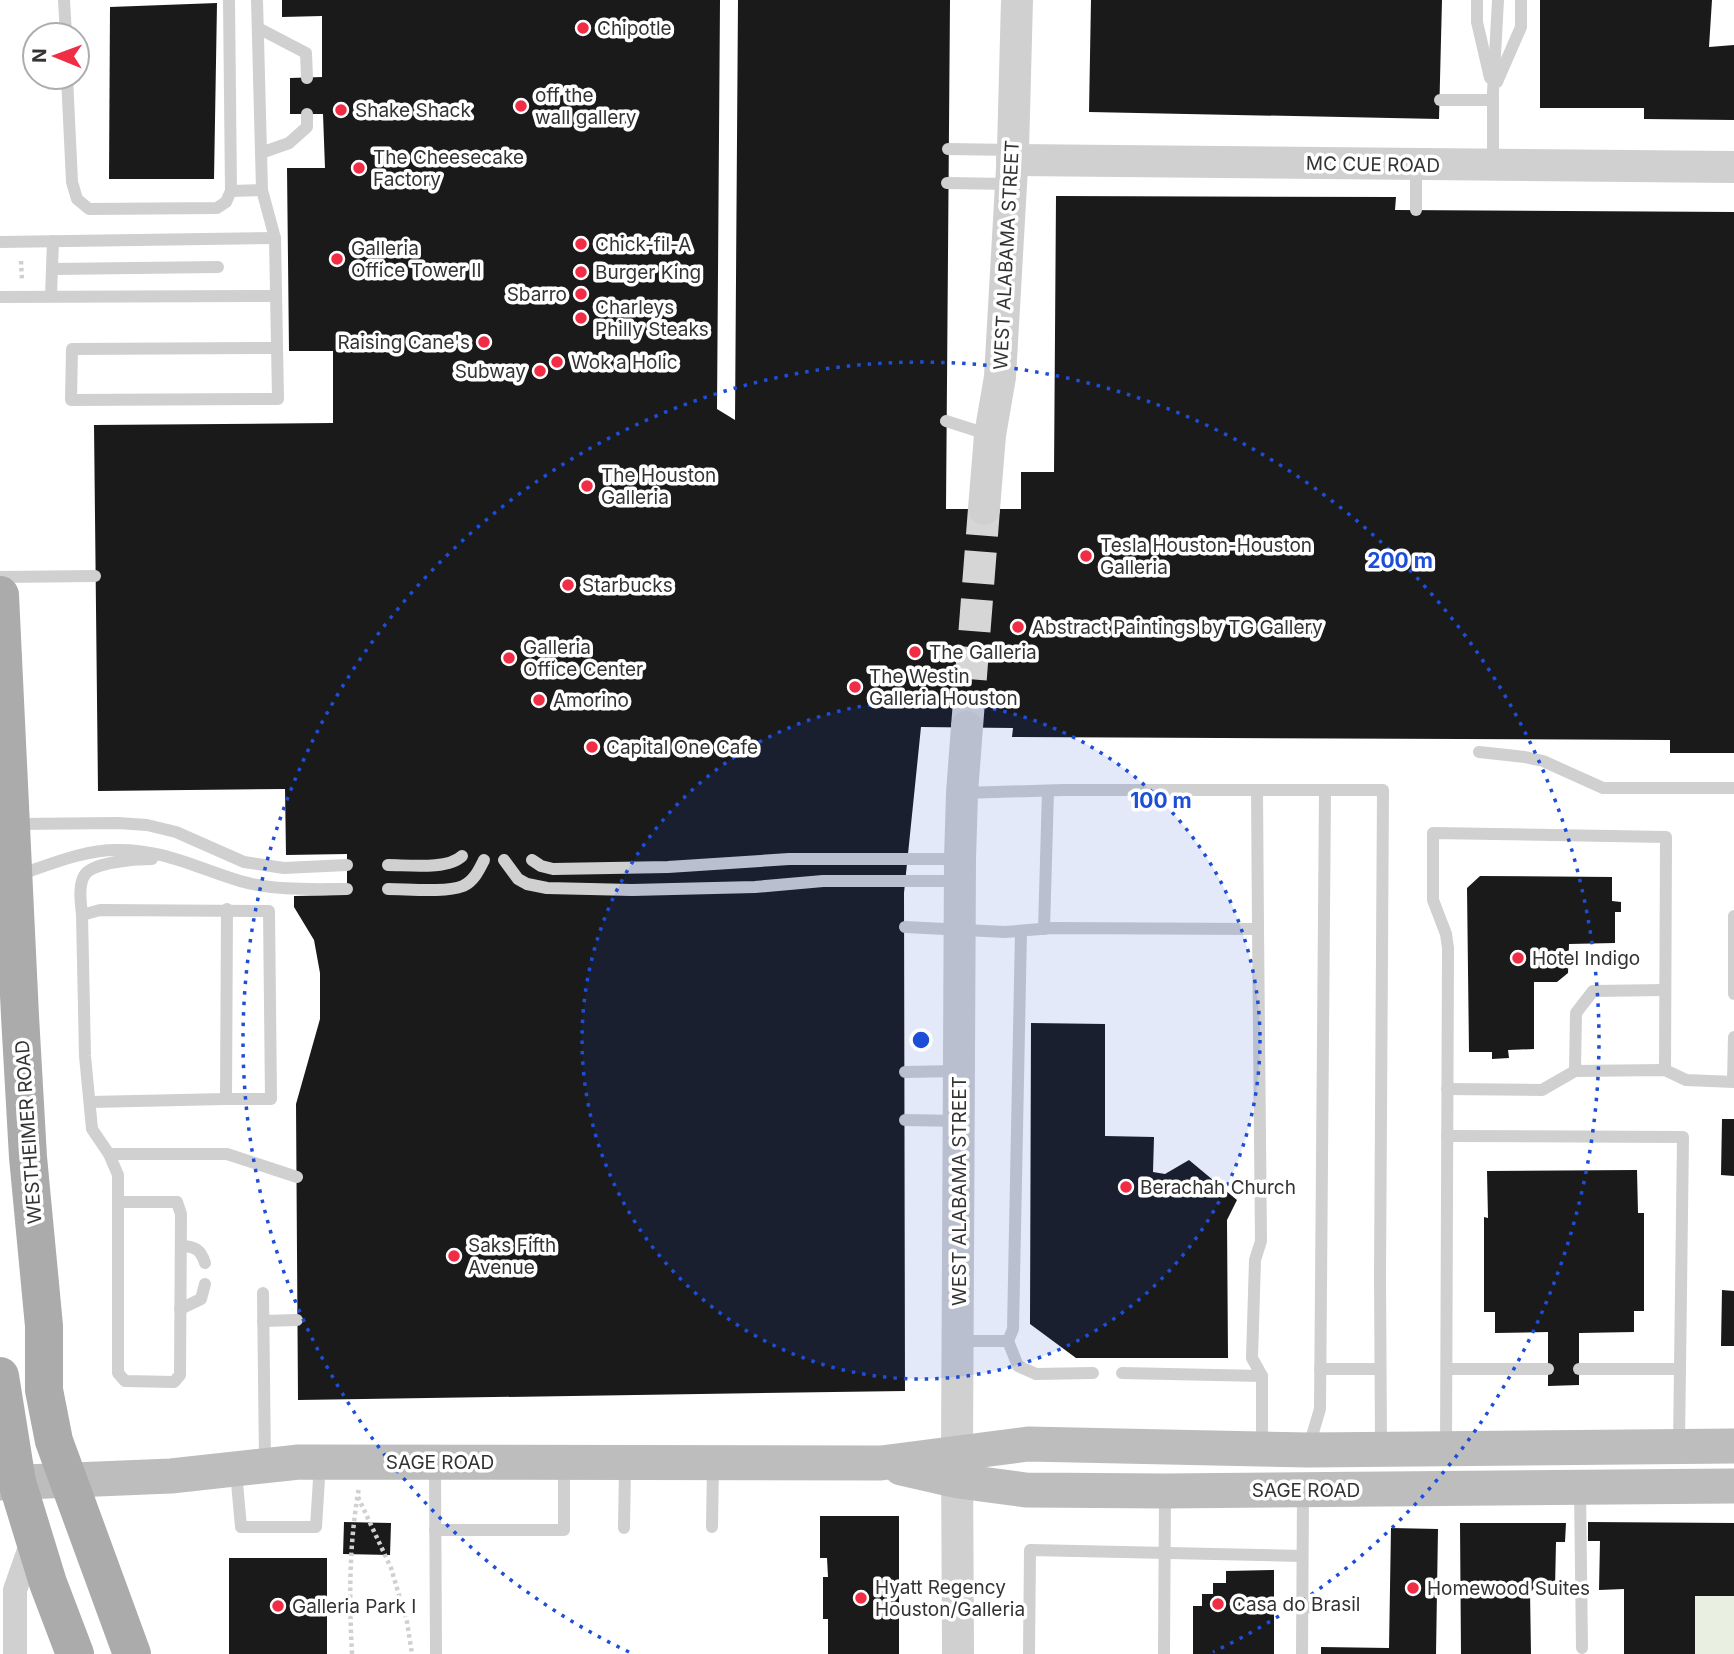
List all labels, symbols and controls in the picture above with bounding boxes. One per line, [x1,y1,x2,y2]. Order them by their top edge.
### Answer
place label: Chipotle [597,17,672,40]
marker: Chipotle [575,20,591,36]
north arrow [21,21,91,91]
text: N [28,48,51,63]
place label: off the wall gallery [535,84,637,129]
marker: off the wall gallery [513,98,529,114]
place label: Shake Shack [355,99,471,122]
marker: Shake Shack [333,102,349,118]
street label: WEST ALABAMA STREET [989,140,1024,370]
place label: The Cheesecake Factory [373,146,524,191]
street label: MC CUE ROAD [1306,152,1440,177]
marker: The Cheesecake Factory [351,160,367,176]
place label: Chick-fil-A [595,233,691,256]
marker: Chick-fil-A [573,236,589,252]
place label: Galleria Office Tower II [351,237,482,282]
marker: Galleria Office Tower II [329,251,345,267]
place label: Burger King [595,261,701,284]
marker: Burger King [573,264,589,280]
place label: Sbarro [507,283,567,306]
marker: Sbarro [573,286,589,302]
place label: Charleys Philly Steaks [595,296,709,341]
marker: Charleys Philly Steaks [573,310,589,326]
place label: Raising Cane's [337,331,470,354]
marker: Raising Cane's [476,334,492,350]
place label: Wok a Holic [571,351,678,374]
marker: Wok a Holic [549,354,565,370]
place label: Subway [455,360,526,383]
marker: Subway [532,363,548,379]
place label: The Houston Galleria [601,464,716,509]
marker: The Houston Galleria [579,478,595,494]
place label: Tesla Houston-Houston Galleria [1100,534,1312,579]
marker: Tesla Houston-Houston Galleria [1078,548,1094,564]
text: 200 m [1367,548,1433,573]
place label: Starbucks [582,574,673,597]
marker: Starbucks [560,577,576,593]
place label: Abstract Paintings by TG Gallery [1032,616,1323,639]
marker: Abstract Paintings by TG Gallery [1010,619,1026,635]
place label: Galleria Office Center [523,636,643,681]
place label: The Galleria [929,641,1037,664]
marker: The Galleria [907,644,923,660]
marker: Galleria Office Center [501,650,517,666]
place label: The Westin Galleria Houston [869,665,1018,710]
marker: The Westin Galleria Houston [847,679,863,695]
place label: Amorino [553,689,629,712]
marker: Amorino [531,692,547,708]
place label: Capital One Cafe [606,736,758,759]
marker: Capital One Cafe [584,739,600,755]
text: 100 m [1130,788,1192,813]
place label: Hotel Indigo [1532,947,1640,970]
marker: Hotel Indigo [1510,950,1526,966]
centre of rings [909,1028,933,1052]
street label: WESTHEIMER ROAD [11,1039,46,1225]
street label: WEST ALABAMA STREET [948,1076,971,1306]
place label: Berachah Church [1140,1176,1296,1199]
marker: Berachah Church [1118,1179,1134,1195]
place label: Saks Fifth Avenue [468,1234,556,1279]
marker: Saks Fifth Avenue [446,1248,462,1264]
street label: SAGE ROAD [386,1451,494,1474]
street label: SAGE ROAD [1252,1479,1360,1502]
place label: Hyatt Regency Houston/Galleria [875,1576,1025,1621]
place label: Homewood Suites [1427,1577,1590,1600]
marker: Homewood Suites [1405,1580,1421,1596]
marker: Hyatt Regency Houston/Galleria [853,1590,869,1606]
place label: Casa do Brasil [1232,1593,1360,1616]
place label: Galleria Park I [292,1595,416,1618]
marker: Casa do Brasil [1210,1596,1226,1612]
marker: Galleria Park I [270,1598,286,1614]

